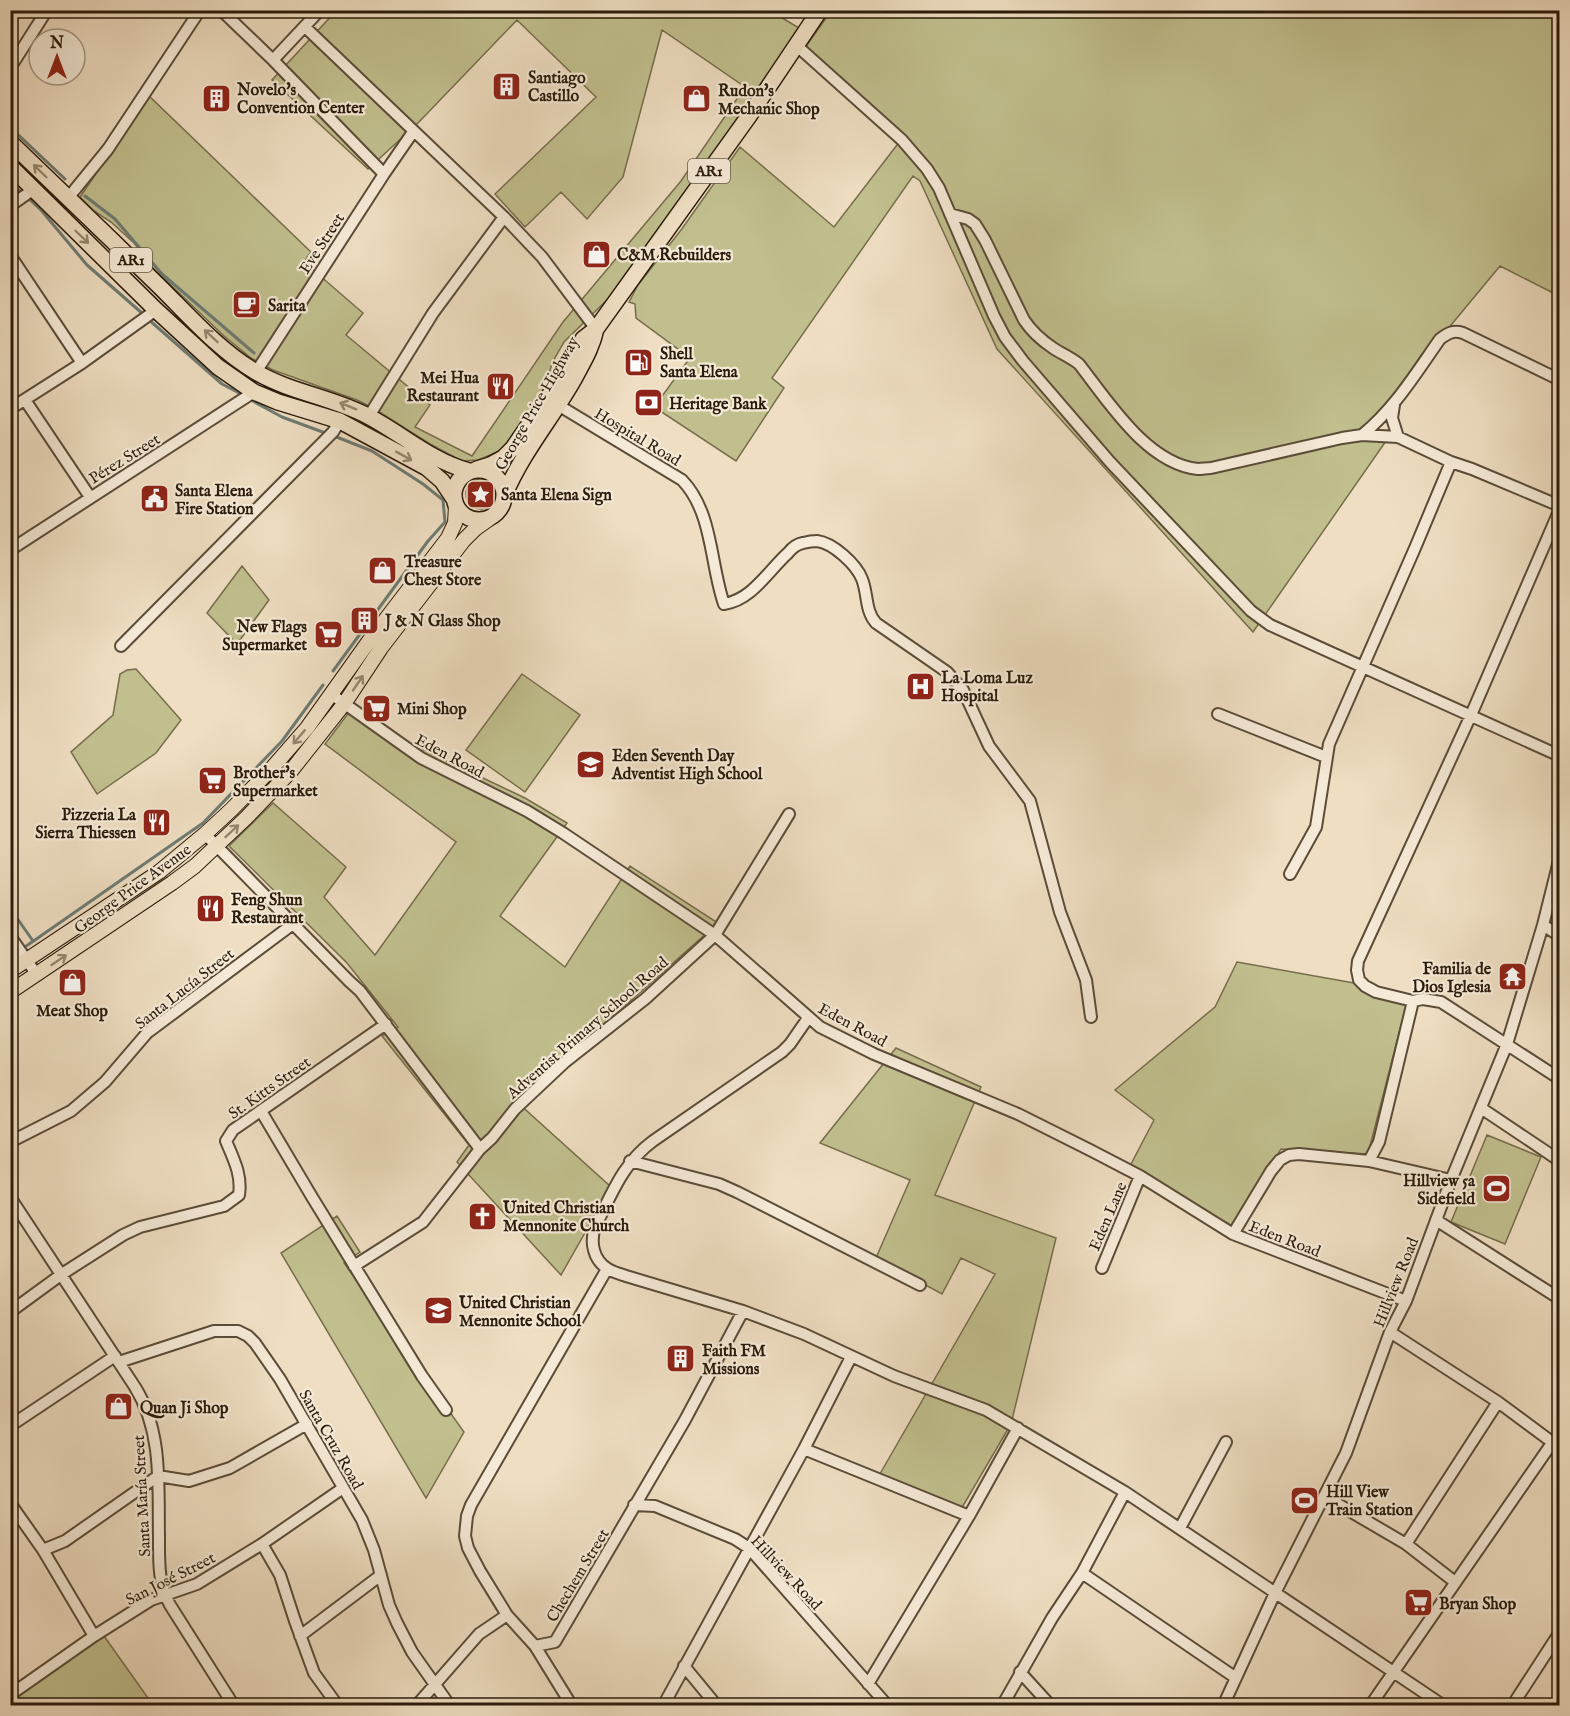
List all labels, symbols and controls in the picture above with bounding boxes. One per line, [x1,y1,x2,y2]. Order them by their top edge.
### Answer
north arrow [27,27,87,87]
text: N [49,34,64,54]
place label: Santiago Castillo [528,69,586,107]
building icon: Santiago Castillo [491,70,523,102]
place label: Novelo's Convention Center [236,81,365,119]
building icon: Novelo's Convention Center [200,82,232,114]
place label: Rudon's Mechanic Shop [718,82,820,120]
shop icon: Rudon's Mechanic Shop [681,83,713,115]
road number: AR1 [688,159,730,183]
one-way arrow [33,164,48,178]
street label: Eve Street [296,209,350,278]
one-way arrow [74,229,89,244]
shop icon: C&M Rebuilders [580,238,612,270]
place label: C&M Rebuilders [617,246,732,266]
road number: AR1 [110,248,152,272]
cafe icon: Sarita [231,289,263,321]
place label: Sarita [268,297,307,317]
one-way arrow [203,329,218,343]
street label: George Price Highway [491,333,584,474]
place label: Shell Santa Elena [660,345,739,383]
fuel station icon: Shell Santa Elena [623,346,655,378]
place label: Mei Hua Restaurant [406,369,480,407]
restaurant icon: Mei Hua Restaurant [484,370,516,402]
bank icon: Heritage Bank [632,387,664,419]
place label: Heritage Bank [669,395,767,415]
one-way arrow [339,400,357,411]
street label: Hospital Road [590,404,684,472]
street label: Pérez Street [86,430,165,489]
one-way arrow [395,451,413,462]
place icon: Santa Elena Sign [464,478,496,510]
place label: Santa Elena Fire Station [175,482,254,520]
public building icon: Santa Elena Fire Station [138,483,170,515]
place label: Santa Elena Sign [501,486,612,506]
place label: Treasure Chest Store [403,553,482,591]
shop icon: Treasure Chest Store [367,554,399,586]
building icon: J & N Glass Shop [348,604,380,636]
place label: J & N Glass Shop [383,612,501,632]
place label: New Flags Supermarket [222,618,308,656]
supermarket icon: New Flags Supermarket [312,619,344,651]
place label: La Loma Luz Hospital [941,669,1033,707]
hospital icon: La Loma Luz Hospital [904,670,936,702]
one-way arrow [352,675,364,691]
supermarket icon: Mini Shop [360,692,392,724]
place label: Mini Shop [397,700,467,720]
one-way arrow [293,729,306,745]
street label: Eden Road [411,730,487,783]
place label: Eden Seventh Day Adventist High School [611,747,763,785]
school or university icon: Eden Seventh Day Adventist High School [575,748,607,780]
place label: Brother's Supermarket [233,764,318,802]
supermarket icon: Brother's Supermarket [196,765,228,797]
place label: Pizzeria La Sierra Thiessen [35,806,137,844]
restaurant icon: Pizzeria La Sierra Thiessen [141,807,173,839]
one-way arrow [224,824,239,838]
street label: George Price Avenue [71,840,196,939]
place label: Feng Shun Restaurant [231,891,304,929]
restaurant icon: Feng Shun Restaurant [194,892,226,924]
street label: Santa Lucía Street [132,944,239,1035]
street label: Adventist Primary School Road [503,953,673,1105]
one-way arrow [51,954,67,966]
place label: Familia de Dios Iglesia [1412,960,1492,998]
temple icon: Familia de Dios Iglesia [1496,961,1528,993]
shop icon: Meat Shop [56,966,88,998]
street label: Eden Road [814,999,890,1052]
place label: Meat Shop [36,1002,108,1022]
street label: St. Kitts Street [225,1053,316,1124]
place label: Hillview 5a Sidefield [1403,1172,1476,1210]
sports icon: Hillview 5a Sidefield [1480,1173,1512,1205]
street label: Eden Lane [1085,1179,1132,1254]
place label: United Christian Mennonite Church [502,1199,630,1237]
church icon: United Christian Mennonite Church [466,1200,498,1232]
street label: Eden Road [1246,1217,1323,1263]
street label: Hillview Road [1370,1234,1424,1331]
place label: United Christian Mennonite School [458,1294,582,1332]
school or university icon: United Christian Mennonite School [422,1295,454,1327]
place label: Faith FM Missions [702,1342,766,1380]
building icon: Faith FM Missions [665,1343,697,1375]
street label: Santa Cruz Road [294,1386,367,1494]
shop icon: Quan Ji Shop [103,1391,135,1423]
place label: Quan Ji Shop [140,1399,229,1419]
street label: Santa María Street [130,1434,156,1557]
place label: Hill View Train Station [1325,1483,1413,1521]
sports icon: Hill View Train Station [1289,1484,1321,1516]
street label: Chechem Street [543,1525,615,1626]
street label: Hillview Road [746,1532,826,1615]
street label: San José Street [123,1548,220,1611]
supermarket icon: Bryan Shop [1402,1587,1434,1619]
place label: Bryan Shop [1439,1595,1516,1615]

